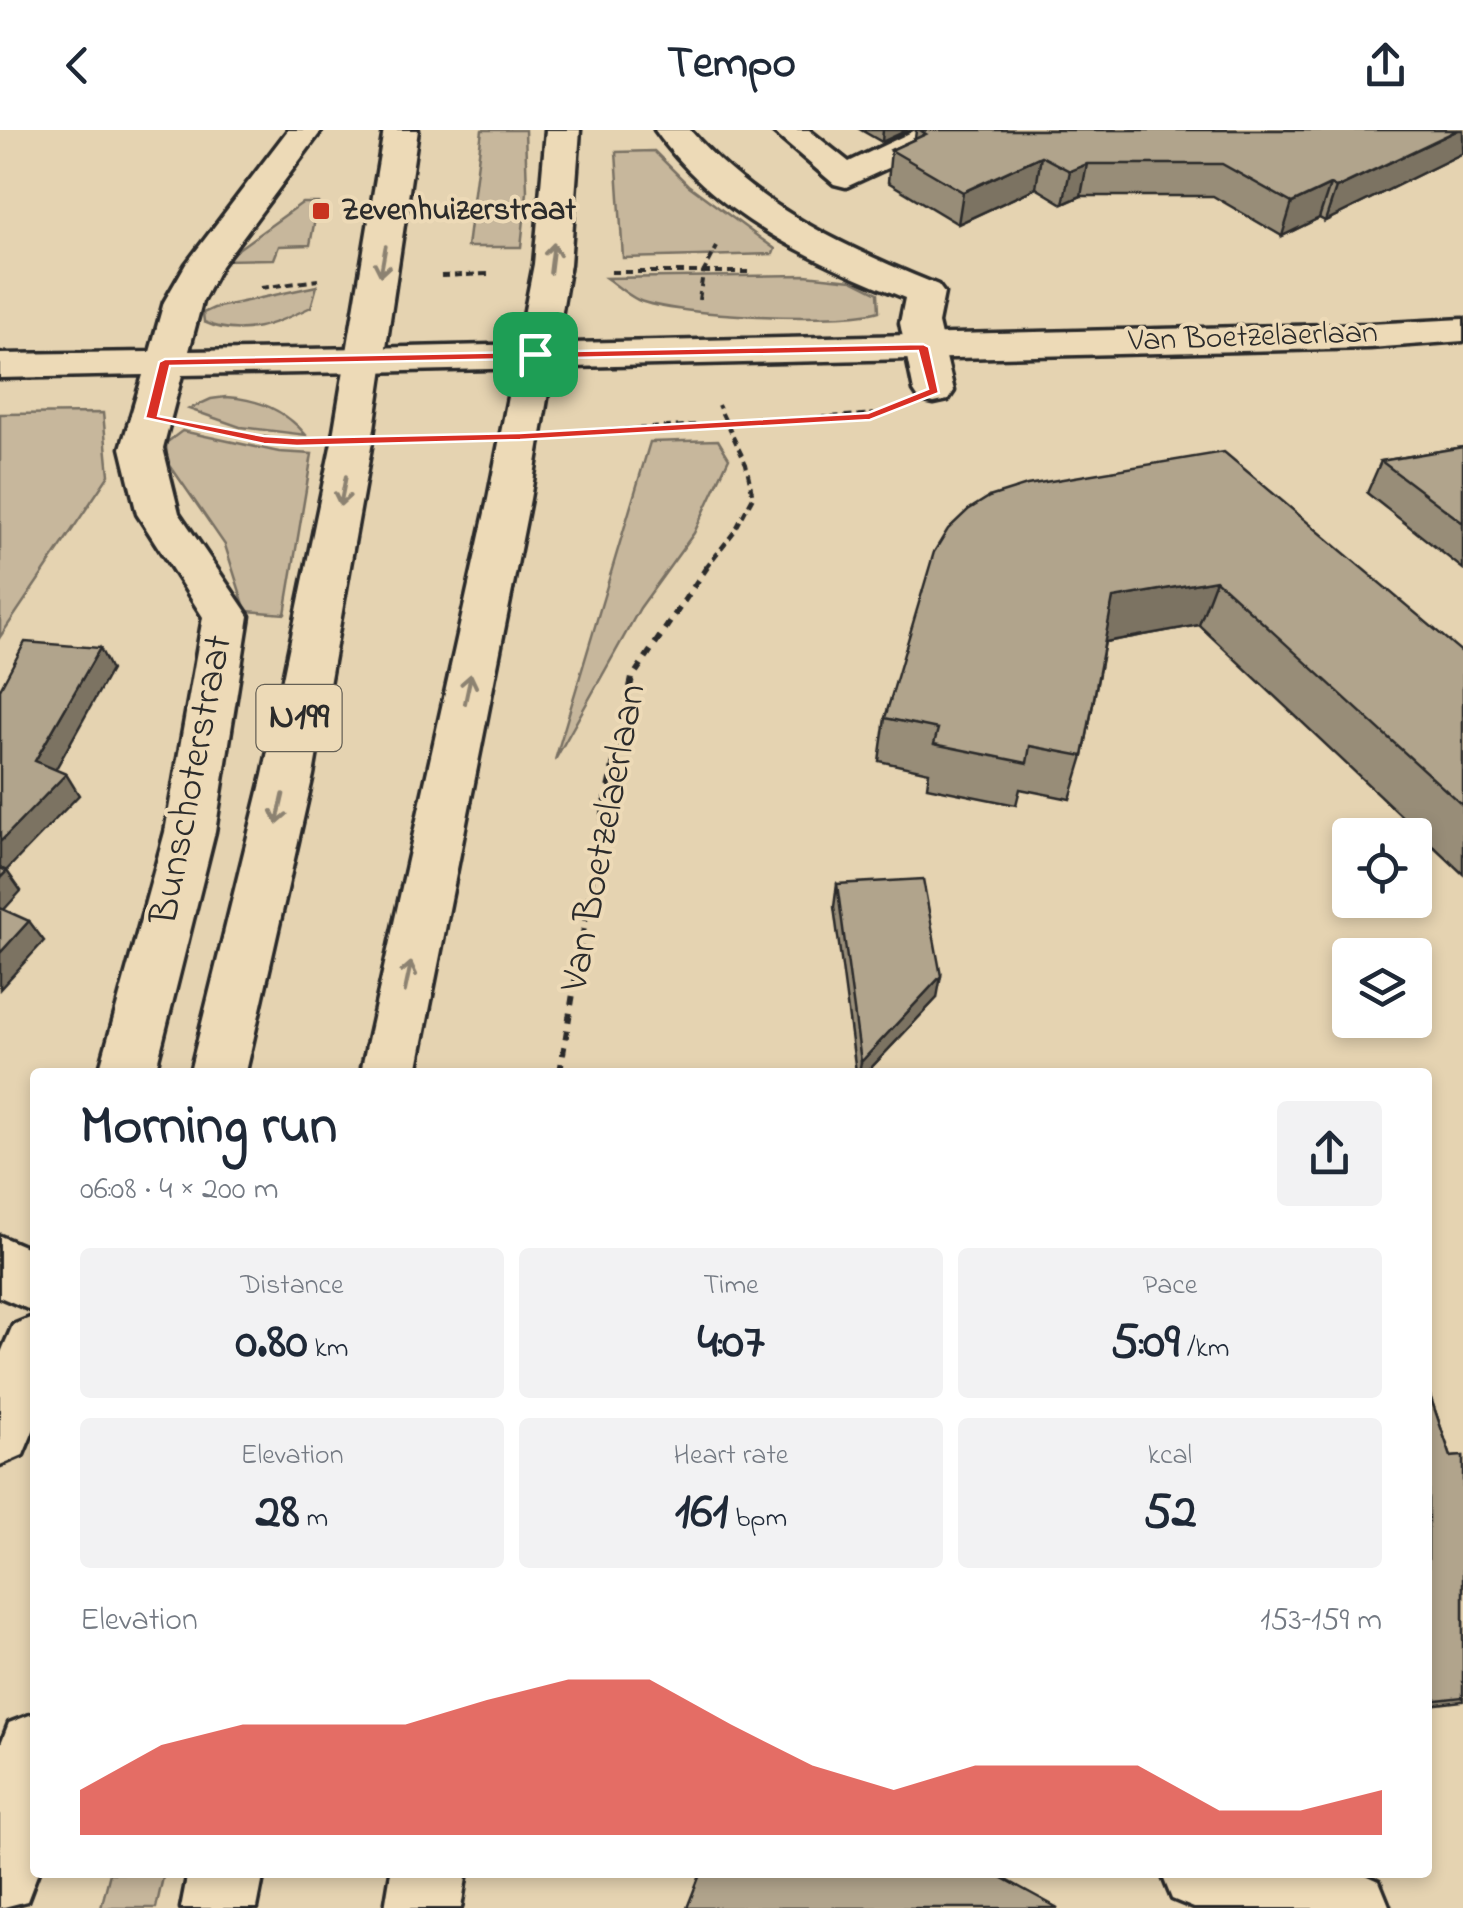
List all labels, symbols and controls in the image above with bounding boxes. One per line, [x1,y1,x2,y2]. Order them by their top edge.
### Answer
text: Tempo [667,32,796,98]
icon: back [50,38,105,93]
icon: share [1358,38,1413,93]
place label: Zevenhuizerstraat [341,188,576,235]
marker: Zevenhuizerstraat [310,200,332,222]
one-way arrow [543,243,561,275]
one-way arrow [373,244,392,277]
street label: Van Boetzelaerlaan [1126,310,1379,366]
pin [493,312,578,397]
icon: arrive [508,327,563,382]
one-way arrow [333,474,352,506]
street label: Bunschoterstraat [136,630,250,931]
one-way arrow [460,673,479,705]
street label: Van Boetzelaerlaan [546,679,664,998]
road number: N199 [256,685,342,751]
one-way arrow [270,792,288,824]
map controls [1332,818,1432,1038]
button: locate [1332,818,1432,918]
button: layers [1332,938,1432,1038]
one-way arrow [400,962,419,994]
text: Morning run [80,1089,337,1169]
button: share [1277,1101,1382,1206]
text: 06:08 · 4 × 200 m [80,1167,278,1214]
text: Distance [240,1266,344,1307]
text: Time [703,1266,759,1307]
text: Pace [1143,1266,1197,1307]
text: 0.80 [235,1307,308,1380]
text: 4:07 [697,1307,765,1380]
text: 5:09 [1110,1307,1180,1380]
text: km [308,1329,349,1370]
text: /km [1180,1329,1230,1370]
text: Elevation [241,1436,343,1477]
text: Heart rate [674,1436,788,1477]
text: kcal [1148,1436,1192,1477]
text: 28 [256,1477,299,1550]
text: 161 [675,1477,729,1550]
text: 52 [1143,1477,1197,1550]
text: m [299,1499,328,1540]
text: bpm [729,1499,787,1540]
text: Elevation [80,1598,198,1645]
text: 153–159 m [1260,1598,1382,1645]

